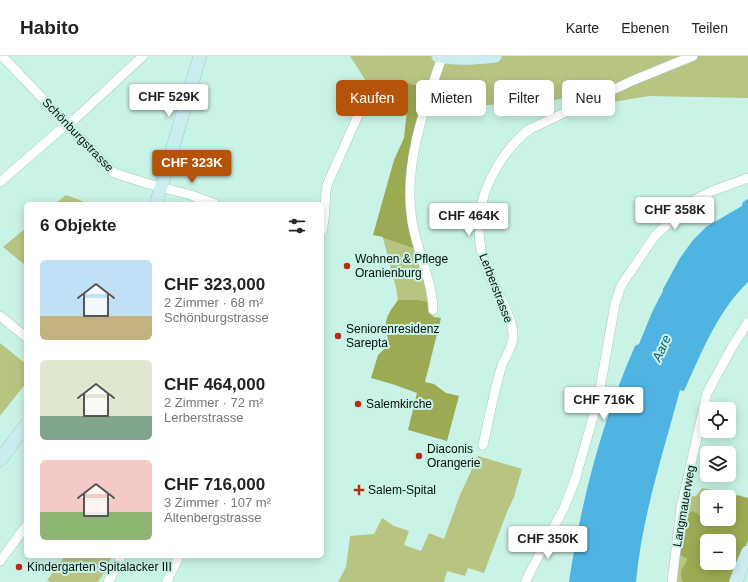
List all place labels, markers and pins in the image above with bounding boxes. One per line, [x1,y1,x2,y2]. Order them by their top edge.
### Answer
pin: CHF 529K [128,84,210,118]
pin: CHF 323K [151,150,233,184]
pin: CHF 358K [634,197,716,231]
pin: CHF 464K [428,203,510,237]
place label: Wohnen & Pflege Oranienburg [355,252,449,280]
marker: Wohnen & Pflege Oranienburg [342,261,352,271]
place label: Seniorenresidenz Sarepta [346,322,439,350]
marker: Seniorenresidenz Sarepta [333,331,343,341]
pin: CHF 716K [563,387,645,421]
place label: Salemkirche [366,397,432,411]
marker: Salemkirche [353,399,363,409]
place label: Diaconis Orangerie [427,442,481,470]
marker: Diaconis Orangerie [414,451,424,461]
place label: Salem-Spital [368,483,436,497]
marker: Salem-Spital [353,484,365,496]
pin: CHF 350K [507,526,589,560]
place label: Kindergarten Spitalacker III [27,560,172,574]
marker: Kindergarten Spitalacker III [14,562,24,572]

